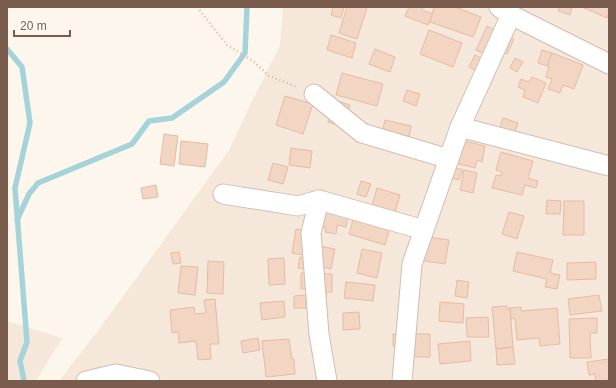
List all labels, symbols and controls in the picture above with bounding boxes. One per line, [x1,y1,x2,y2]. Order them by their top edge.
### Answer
scale bar [14,12,70,38]
text: 20 m [20,19,47,33]

